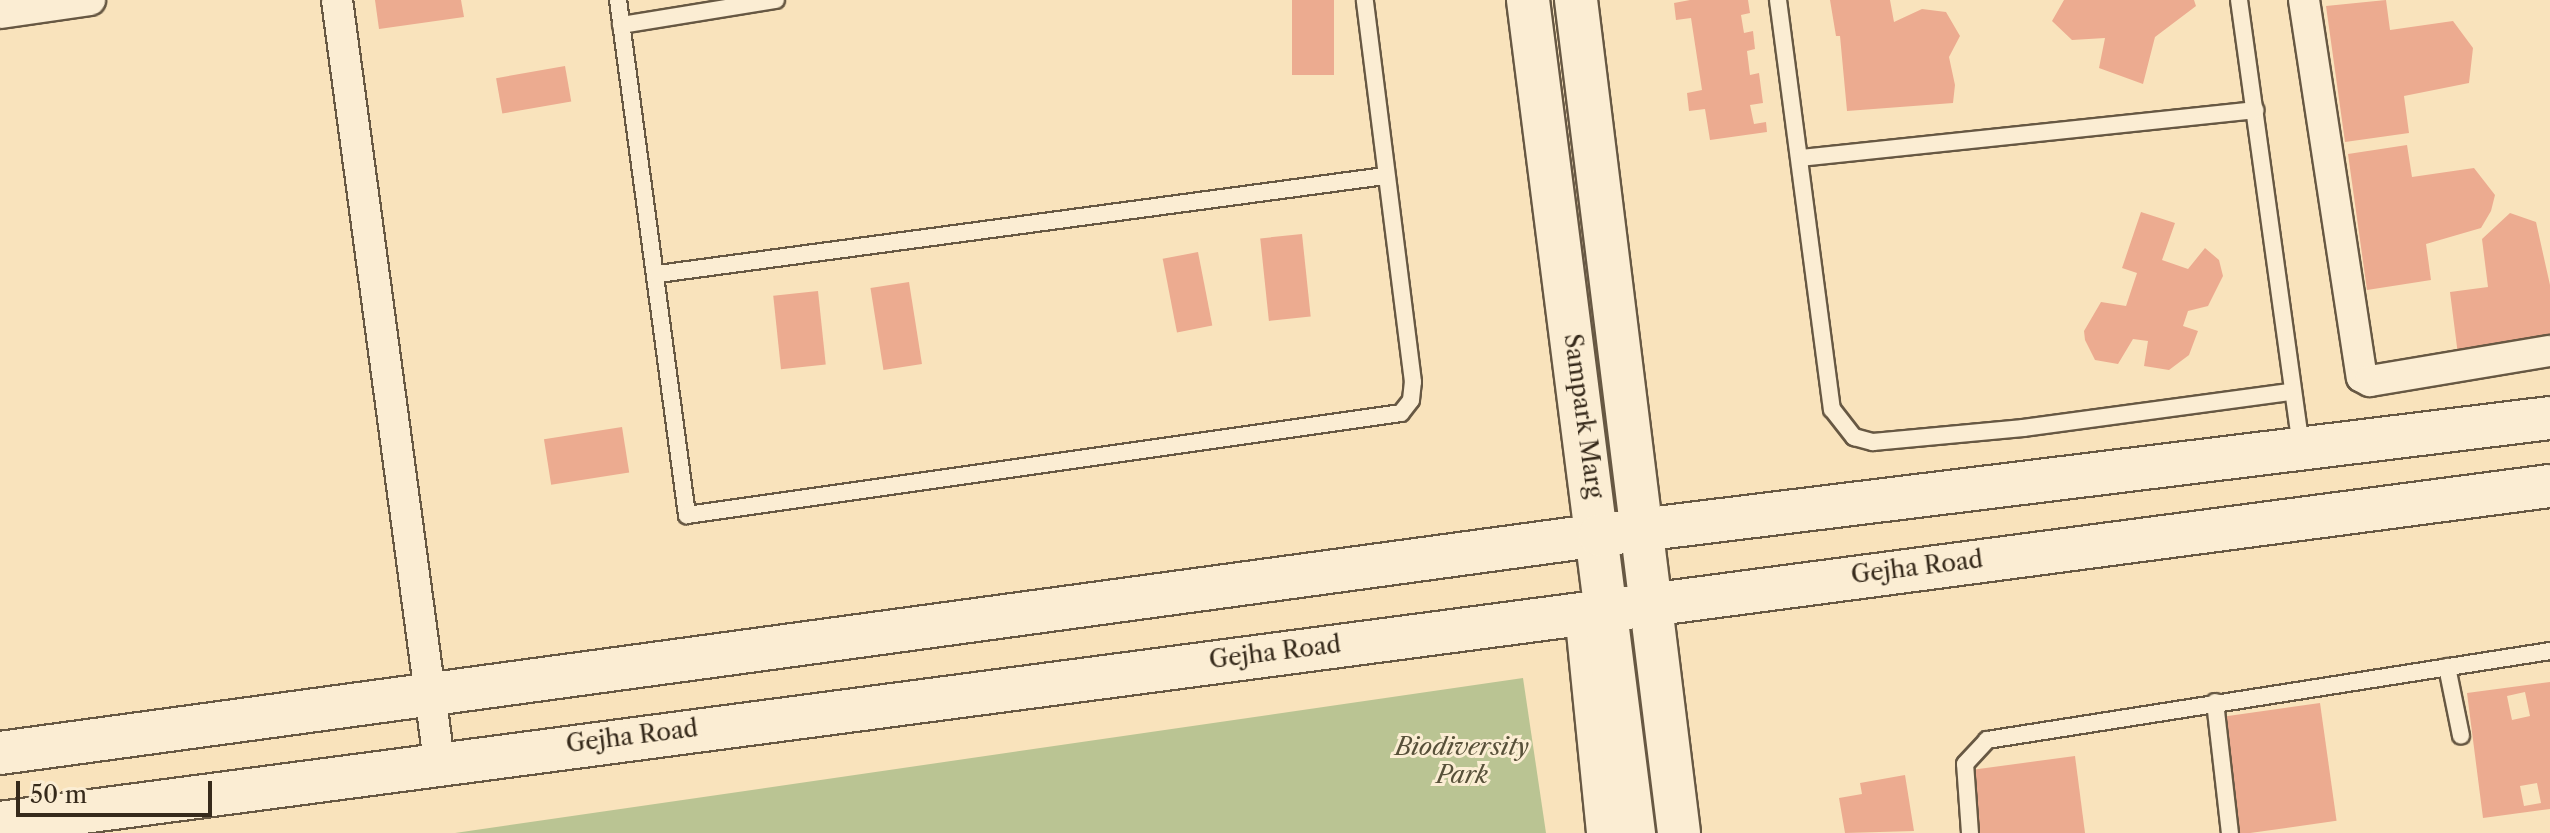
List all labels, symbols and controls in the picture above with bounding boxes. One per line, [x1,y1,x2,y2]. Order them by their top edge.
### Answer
street label: Sampark Marg [1558,332,1610,500]
street label: Gejha Road [1849,545,1985,589]
street label: Gejha Road [1207,630,1343,674]
street label: Gejha Road [564,714,700,758]
park label: Biodiversity Park [1395,733,1529,789]
scale bar [20,765,216,815]
text: 50 m [30,780,87,809]

